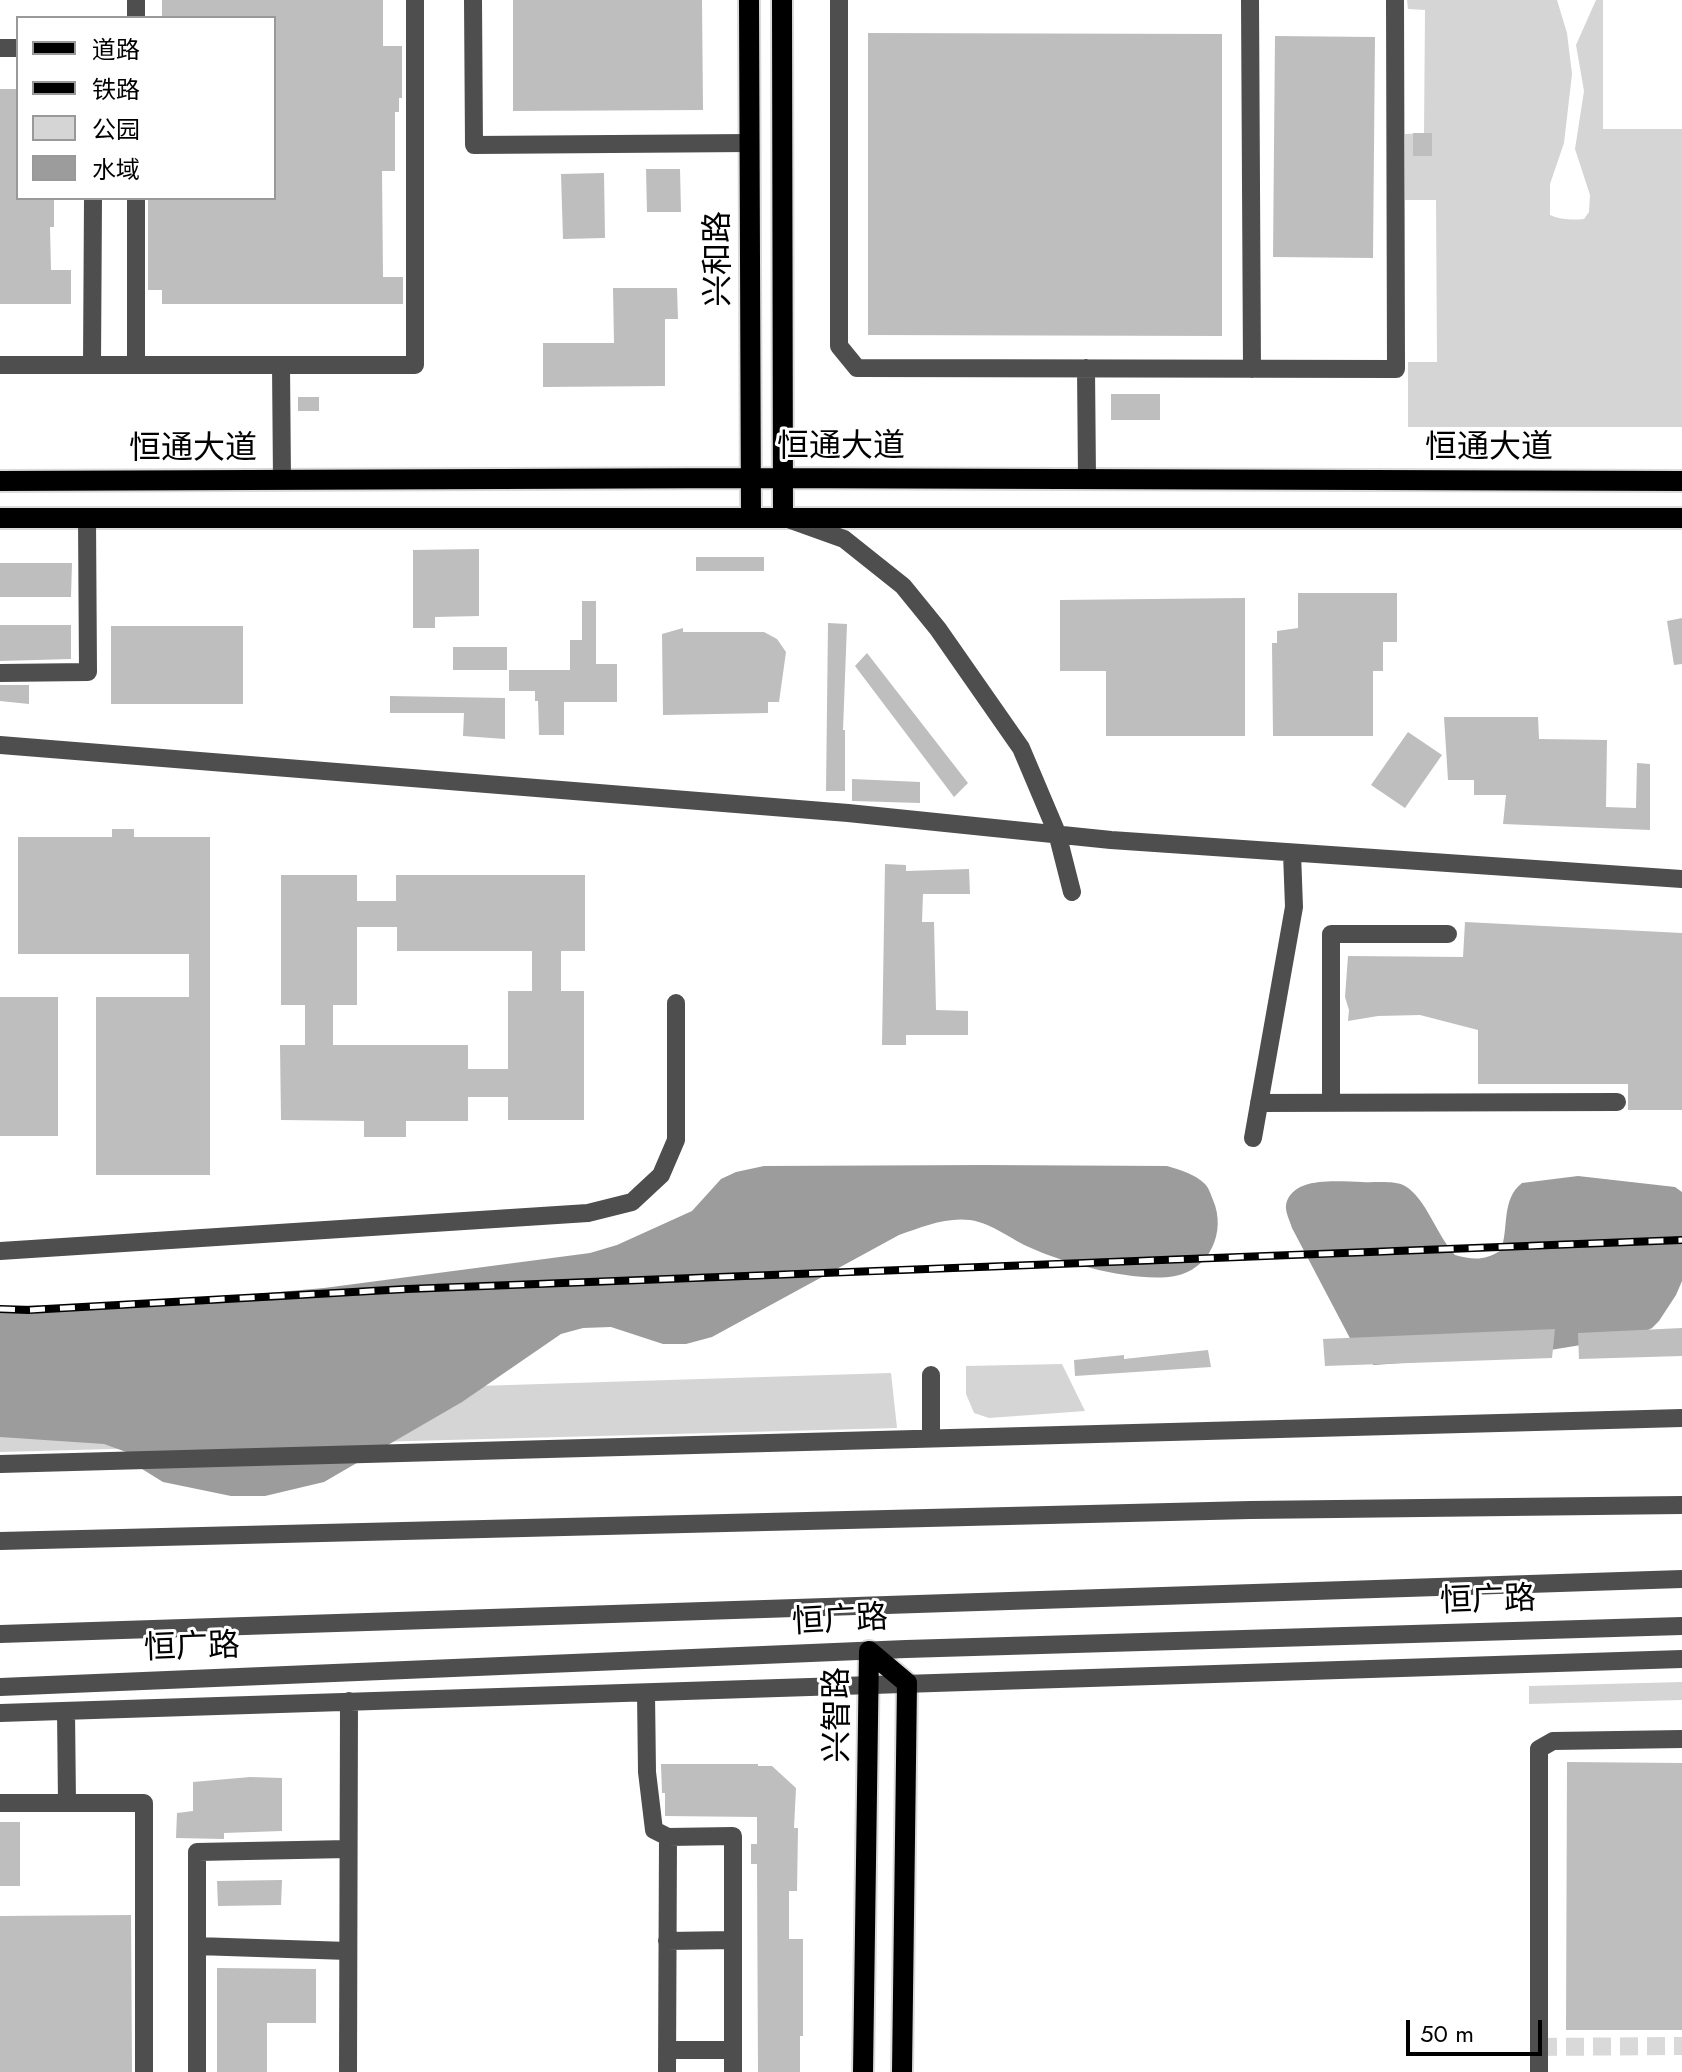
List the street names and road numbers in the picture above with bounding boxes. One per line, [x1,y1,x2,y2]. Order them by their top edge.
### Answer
street label: 兴和路 [701,211,739,307]
street label: 恒通大道 [777,429,905,467]
street label: 恒通大道 [1425,430,1553,468]
street label: 恒通大道 [129,431,257,469]
street label: 恒广路 [1439,1581,1537,1623]
street label: 恒广路 [791,1600,889,1644]
street label: 恒广路 [143,1628,241,1670]
street label: 兴智路 [820,1667,858,1763]

